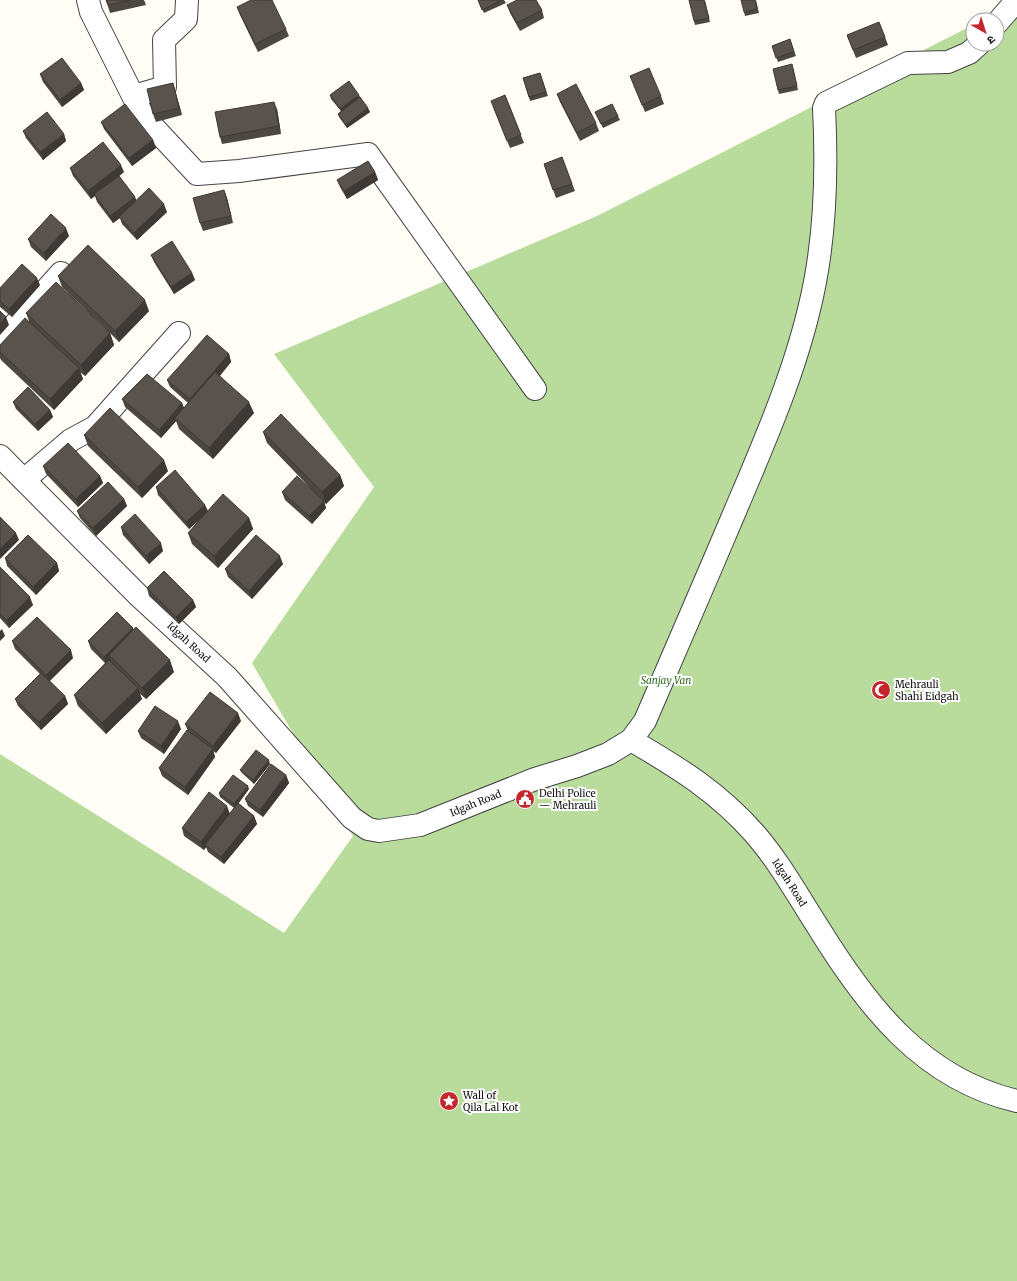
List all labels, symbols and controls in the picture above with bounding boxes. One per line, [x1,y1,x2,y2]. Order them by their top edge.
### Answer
north arrow [965,12,1005,52]
text: उ [984,32,998,48]
street label: Idgah Road [164,619,213,665]
park label: Sanjay Van [641,674,691,687]
place label: Mehrauli Shahi Eidgah [895,678,959,703]
mosque icon: Mehrauli Shahi Eidgah [870,679,892,701]
street label: Idgah Road [448,787,503,819]
place label: Delhi Police — Mehrauli [539,787,597,812]
public building icon: Delhi Police — Mehrauli [514,788,536,810]
street label: Idgah Road [770,856,810,909]
place label: Wall of Qila Lal Kot [462,1089,519,1114]
place icon: Wall of Qila Lal Kot [438,1090,460,1112]

